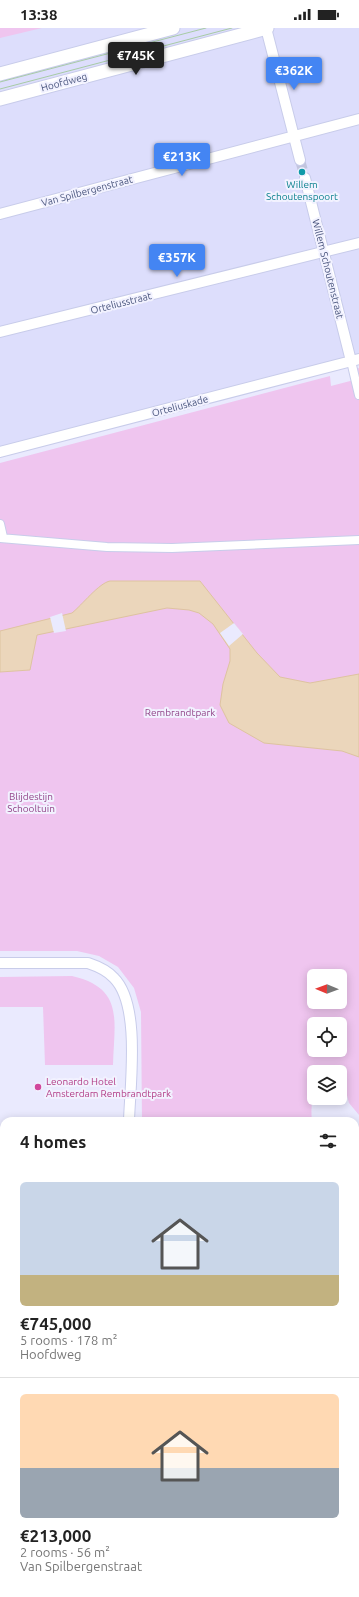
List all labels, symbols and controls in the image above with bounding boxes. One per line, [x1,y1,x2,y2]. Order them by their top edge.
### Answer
text: 13:38 [20,6,58,23]
pin: €745K [108,42,164,76]
text: €745K [117,48,155,62]
pin: €362K [266,57,322,91]
text: €362K [275,63,313,77]
street label: Hoofdweg [40,71,88,93]
pin: €213K [154,143,210,177]
text: €213K [163,149,201,163]
marker: Willem Schoutenspoort [297,167,307,177]
street label: Van Spilbergenstraat [40,174,134,208]
place label: Willem Schoutenspoort [266,179,338,202]
street label: Willem Schoutenstraat [310,218,346,320]
pin: €357K [149,244,205,278]
text: €357K [158,250,196,264]
street label: Orteliusstraat [89,290,153,316]
street label: Orteliuskade [151,393,209,419]
park label: Rembrandtpark [145,707,215,718]
park label: Blijdestijn Schooltuin [7,791,55,814]
north arrow [307,969,347,1009]
map controls [307,969,347,1105]
button: locate [307,1017,347,1057]
button: layers [307,1065,347,1105]
place label: Leonardo Hotel Amsterdam Rembrandtpark [46,1076,171,1099]
marker: Leonardo Hotel Amsterdam Rembrandtpark [33,1082,43,1092]
icon: filters [317,1130,339,1152]
text: 4 homes [20,1132,86,1151]
icon: home [144,1208,216,1280]
text: €745,000 [20,1314,91,1333]
text: 5 rooms · 178 m² [20,1333,117,1347]
text: Hoofdweg [20,1347,82,1361]
icon: home [144,1420,216,1492]
text: €213,000 [20,1526,91,1545]
text: 2 rooms · 56 m² [20,1545,110,1559]
text: Van Spilbergenstraat [20,1559,142,1573]

